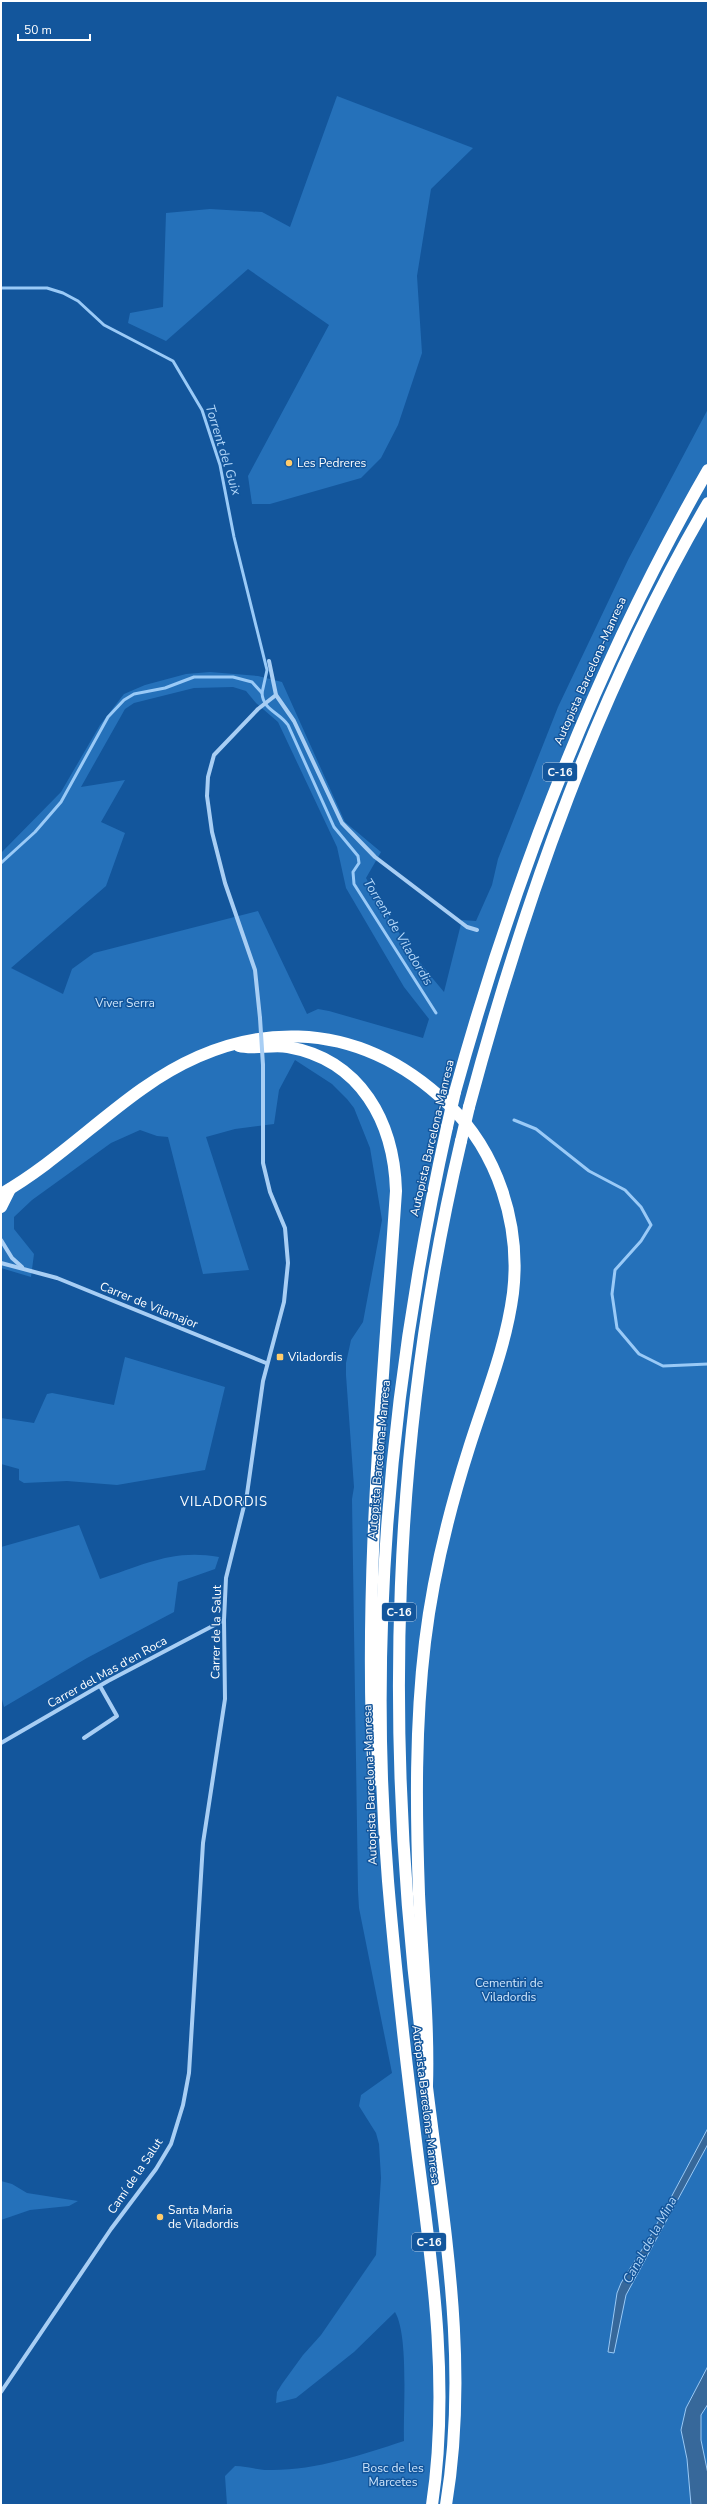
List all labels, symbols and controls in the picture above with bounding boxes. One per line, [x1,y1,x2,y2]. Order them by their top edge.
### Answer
scale bar [18,16,90,42]
text: 50 m [24,22,52,38]
water label: Torrent del Guix [201,403,245,498]
place label: Les Pedreres [297,455,367,471]
marker: Les Pedreres [284,458,294,468]
street label: Autopista Barcelona-Manresa [550,594,630,748]
road number: C-16 [543,763,577,781]
water label: Torrent de Viladordis [359,875,437,989]
park label: Viver Serra [94,995,155,1011]
street label: Autopista Barcelona-Manresa [406,1058,458,1218]
street label: Carrer de Vilamajor [98,1278,201,1332]
place label: Viladordis [287,1349,343,1365]
marker: Viladordis [275,1352,285,1362]
street label: Autopista Barcelona-Manresa [364,1379,394,1541]
district label: VILADORDIS [179,1493,268,1511]
street label: Carrer de la Salut [207,1584,225,1679]
road number: C-16 [382,1603,416,1621]
street label: Carrer del Mas d'en Roca [44,1632,170,1712]
street label: Autopista Barcelona-Manresa [359,1704,381,1866]
park label: Cementiri de Viladordis [475,1975,543,2005]
street label: Autopista Barcelona-Manresa [408,2024,444,2186]
street label: Camí de la Salut [104,2134,167,2217]
water label: Canal de la Mina [619,2193,681,2287]
place label: Santa Maria de Viladordis [168,2202,239,2232]
marker: Santa Maria de Viladordis [155,2212,165,2222]
road number: C-16 [412,2233,446,2251]
park label: Bosc de les Marcetes [362,2460,424,2490]

